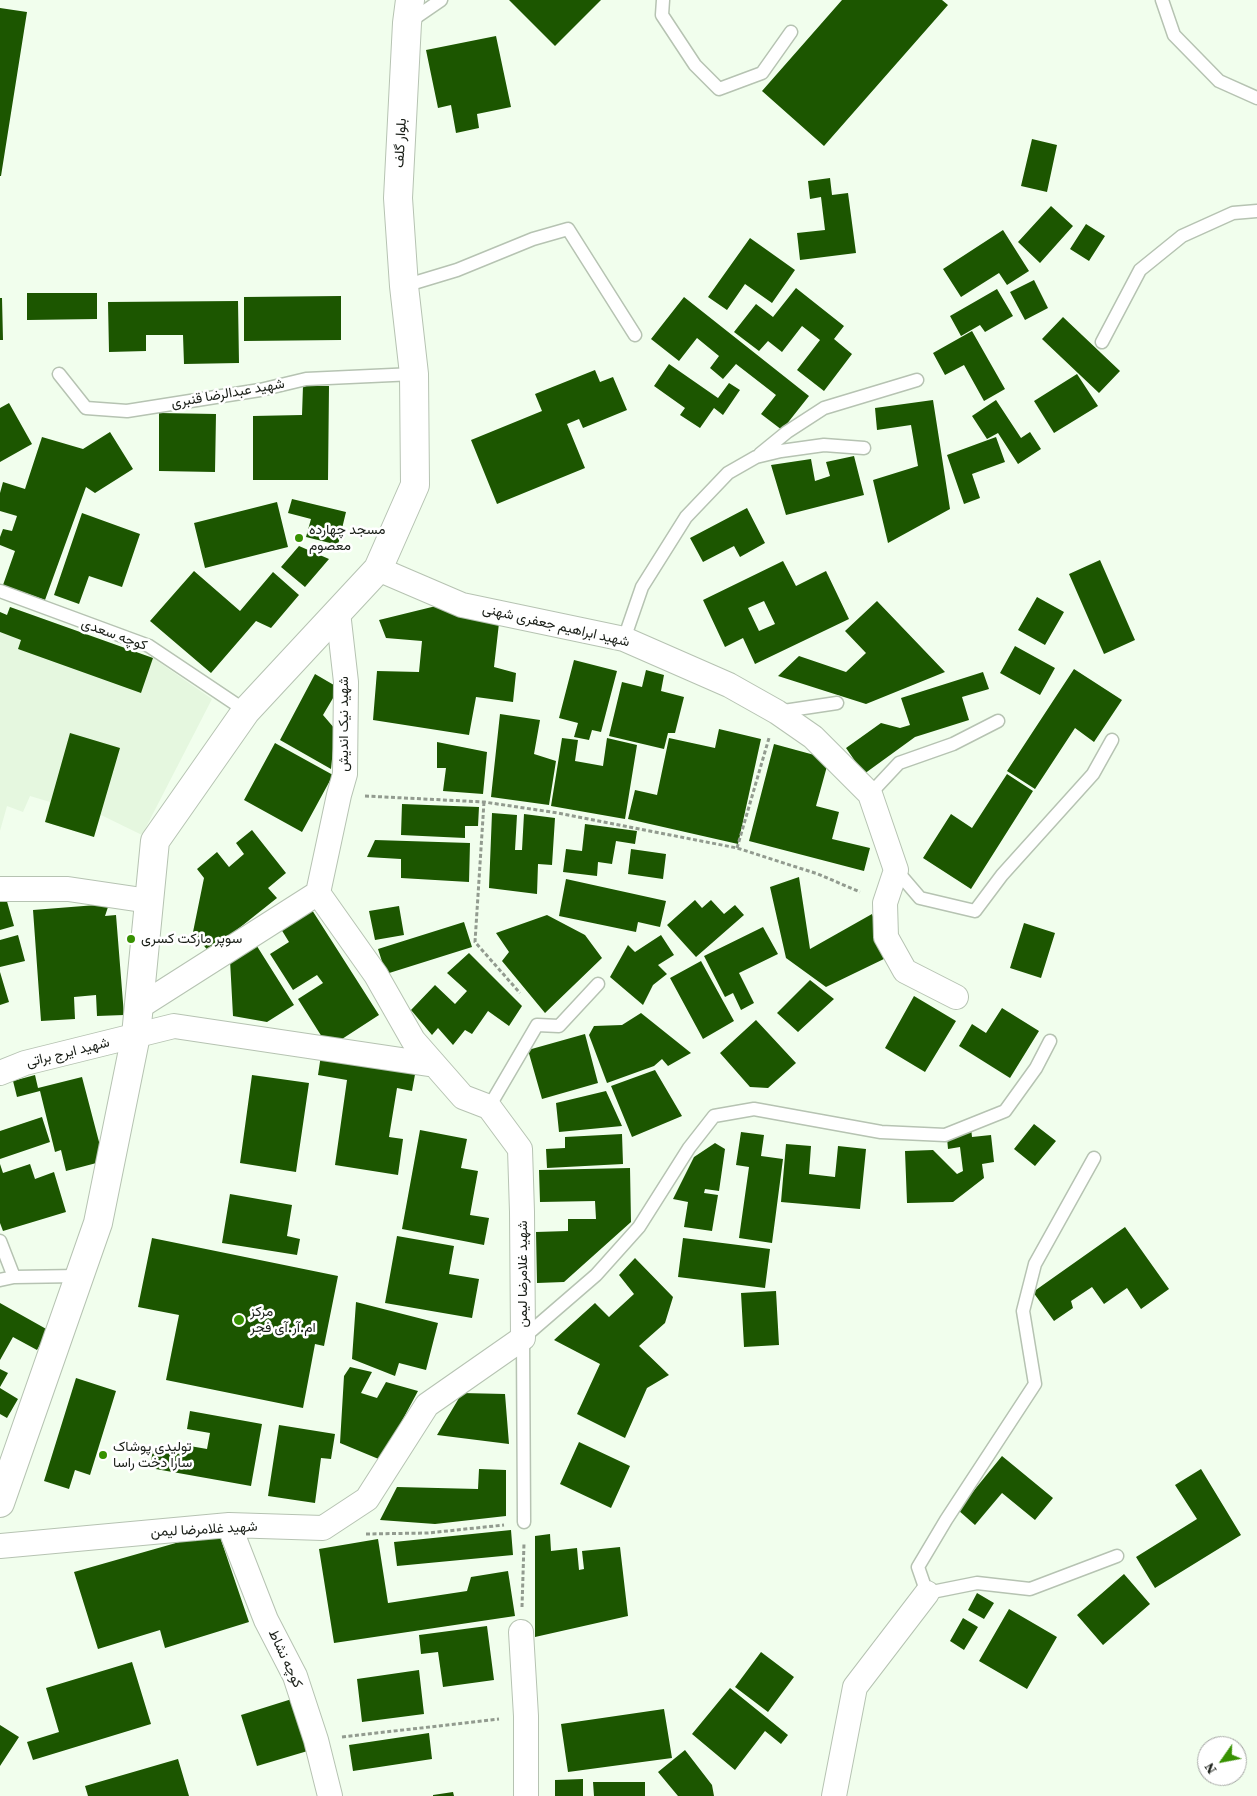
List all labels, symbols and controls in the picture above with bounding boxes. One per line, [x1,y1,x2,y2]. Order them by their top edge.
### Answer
street label: بلوار گلف [391,118,411,168]
street label: شهید عبدالرضا قنبری [170,376,286,412]
place label: مسجد چهارده معصوم [309,522,385,554]
marker: مسجد چهارده معصوم [293,532,305,544]
street label: شهید ابراهیم جعفری شهنی [481,601,631,651]
street label: کوچه سعدی [79,615,149,655]
street label: شهید نیک اندیش [336,676,352,772]
place label: سوپر مارکت کسری [141,931,242,947]
marker: سوپر مارکت کسری [125,933,137,945]
street label: شهید ایرج براتی [25,1035,111,1071]
street label: شهید غلامرضا لیمن [515,1220,531,1328]
place label: مرکز ام.آر.آی فجر [250,1304,316,1336]
marker: مرکز ام.آر.آی فجر [232,1313,246,1327]
place label: تولیدی پوشاک سارا دخت راسا [113,1439,192,1471]
marker: تولیدی پوشاک سارا دخت راسا [97,1449,109,1461]
street label: شهید غلامرضا لیمن [150,1519,258,1541]
street label: کوچه نشاط [264,1627,306,1691]
north arrow [1197,1736,1247,1786]
text: N [1199,1759,1221,1778]

